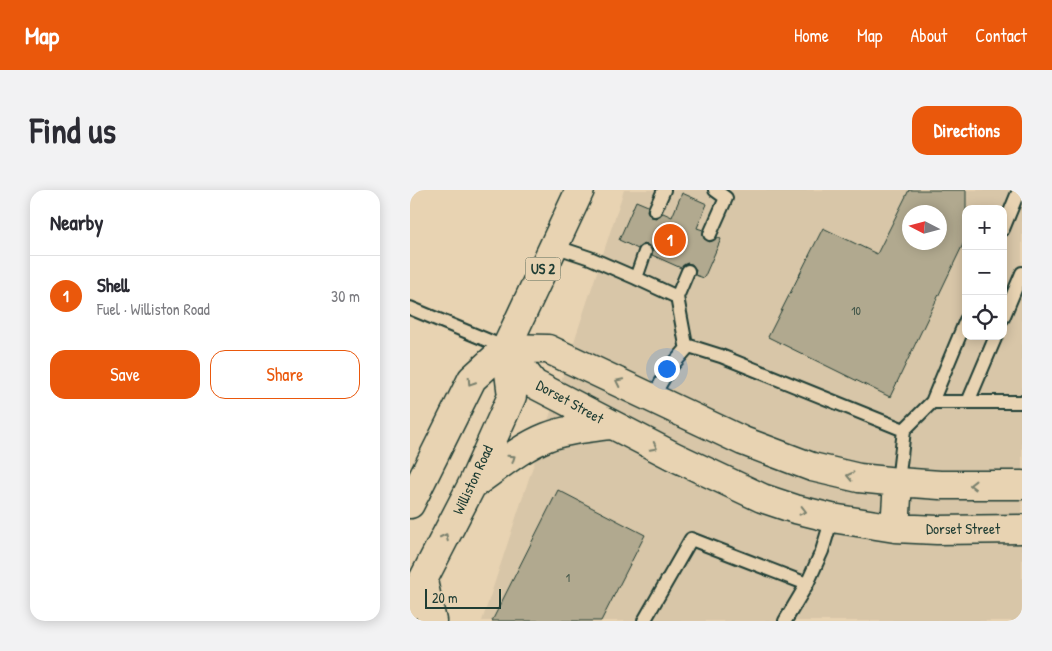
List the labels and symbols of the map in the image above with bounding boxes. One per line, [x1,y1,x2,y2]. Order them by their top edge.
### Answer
north arrow [902,205,947,250]
pin: 1 [654,221,686,259]
road number: US 2 [526,258,560,280]
house number: 10 [851,302,861,319]
your location [654,356,680,382]
street label: Dorset Street [533,374,609,429]
one-way arrow [468,377,478,386]
one-way arrow [615,378,624,388]
one-way arrow [649,441,658,451]
street label: Williston Road [447,442,498,518]
one-way arrow [507,454,516,464]
one-way arrow [845,471,854,482]
one-way arrow [969,480,977,490]
one-way arrow [799,505,808,516]
street label: Dorset Street [926,518,1001,539]
one-way arrow [439,533,449,542]
house number: 1 [566,569,570,586]
scale bar [425,586,501,609]

